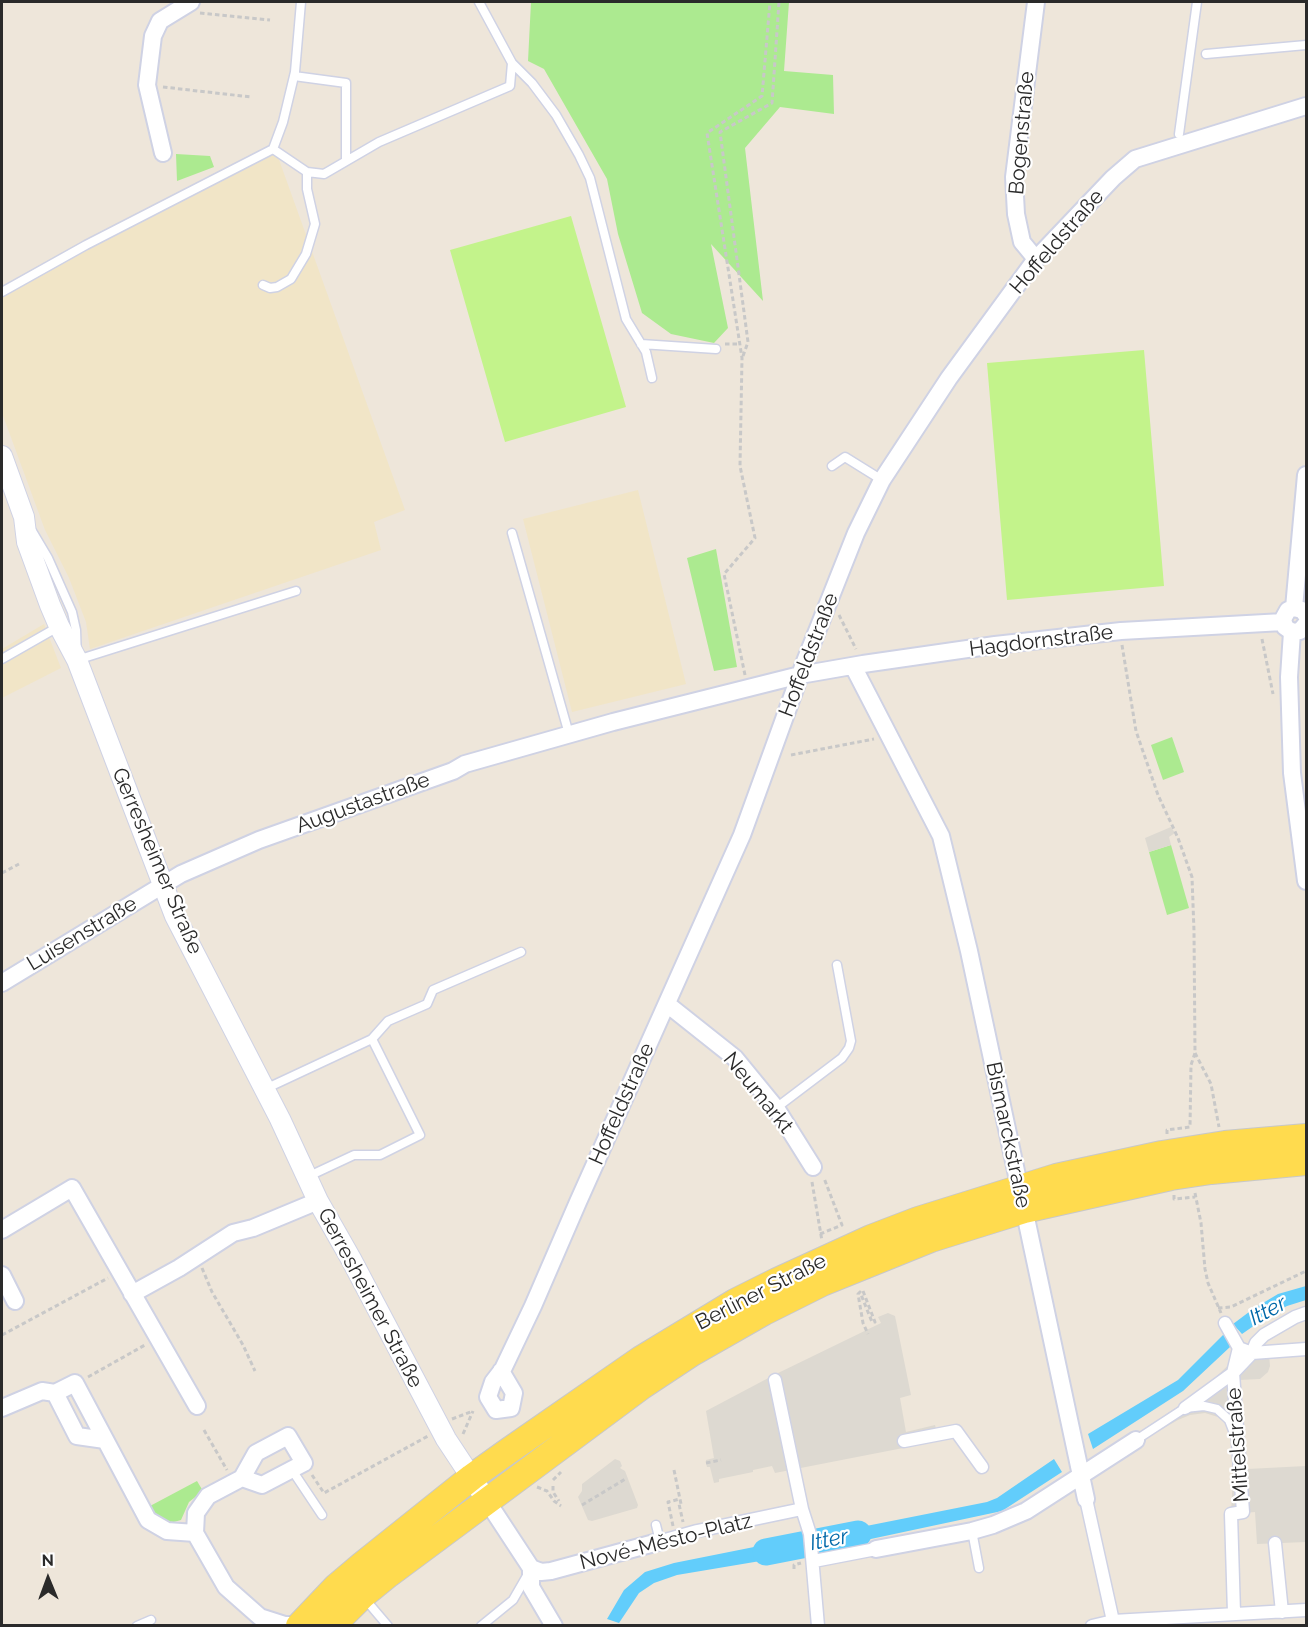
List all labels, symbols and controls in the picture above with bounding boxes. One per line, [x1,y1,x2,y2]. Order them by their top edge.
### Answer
street label: Bogenstraße [1004,70,1040,196]
street label: Hoffeldstraße [1005,185,1109,299]
street label: Hoffeldstraße [774,590,844,720]
street label: Hagdornstraße [968,620,1114,662]
street label: Gerresheimer Straße [106,764,208,958]
street label: Augustastraße [293,767,433,839]
street label: Luisenstraße [22,891,142,977]
street label: Hoffeldstraße [584,1039,660,1169]
street label: Neumarkt [718,1047,798,1139]
street label: Bismarckstraße [980,1060,1036,1210]
street label: Gerresheimer Straße [312,1204,428,1392]
street label: Berliner Straße [691,1248,831,1336]
water label: Itter [1245,1290,1291,1332]
street label: Mittelstraße [1221,1387,1255,1503]
street label: Nové-Město-Platz [577,1508,755,1576]
water label: Itter [808,1523,850,1557]
north arrow [18,1549,78,1609]
text: N [41,1551,54,1570]

